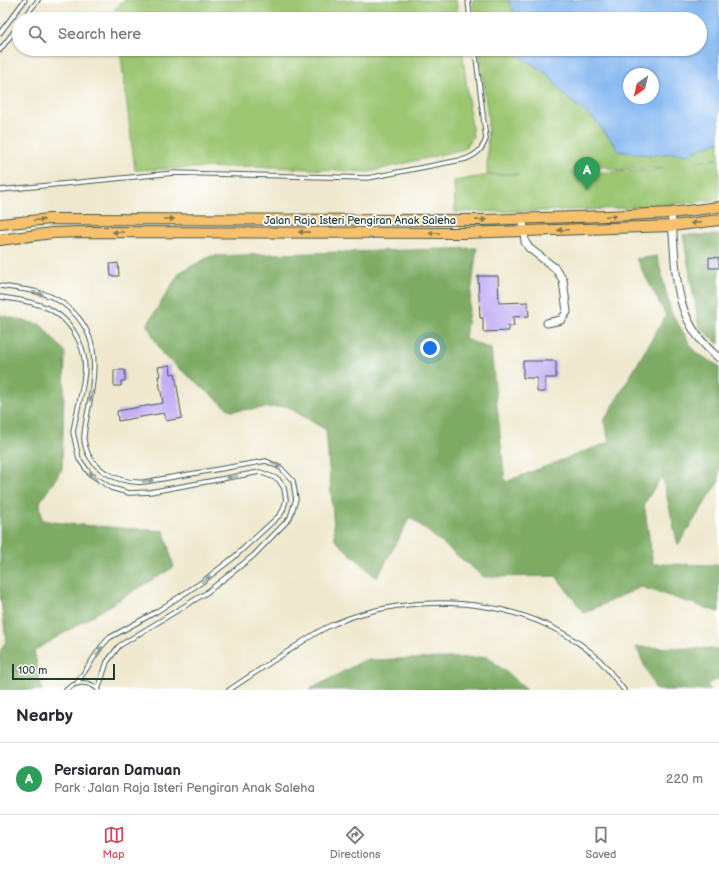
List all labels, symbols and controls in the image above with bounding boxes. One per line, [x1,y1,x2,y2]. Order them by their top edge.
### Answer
search box [12,12,707,56]
icon: search [26,23,48,45]
text: Search here [58,25,141,44]
north arrow [623,68,659,104]
pin: A [574,157,600,190]
one-way arrow [605,213,618,219]
street label: Jalan Raja Isteri Pengiran Anak Saleha [264,214,456,227]
one-way arrow [33,216,45,223]
one-way arrow [163,216,176,222]
one-way arrow [475,217,488,223]
one-way arrow [690,220,702,226]
one-way arrow [556,227,569,233]
one-way arrow [111,229,124,235]
one-way arrow [297,229,310,235]
one-way arrow [427,230,440,236]
one-way arrow [33,290,45,296]
your location [420,338,440,358]
one-way arrow [88,390,94,402]
one-way arrow [270,462,281,469]
one-way arrow [88,472,98,481]
one-way arrow [226,474,238,480]
one-way arrow [142,478,154,484]
one-way arrow [201,575,212,584]
one-way arrow [95,645,103,656]
scale bar [12,662,115,681]
text: 100 m [18,664,47,677]
text: Nearby [16,706,73,726]
text: Persiaran Damuan [54,761,181,780]
text: A [25,771,33,787]
text: 220 m [666,771,703,787]
text: Park · Jalan Raja Isteri Pengiran Anak Saleha [54,780,315,796]
tab: Map [103,824,125,861]
tab: Directions [330,824,380,861]
tab: Saved [586,824,616,861]

